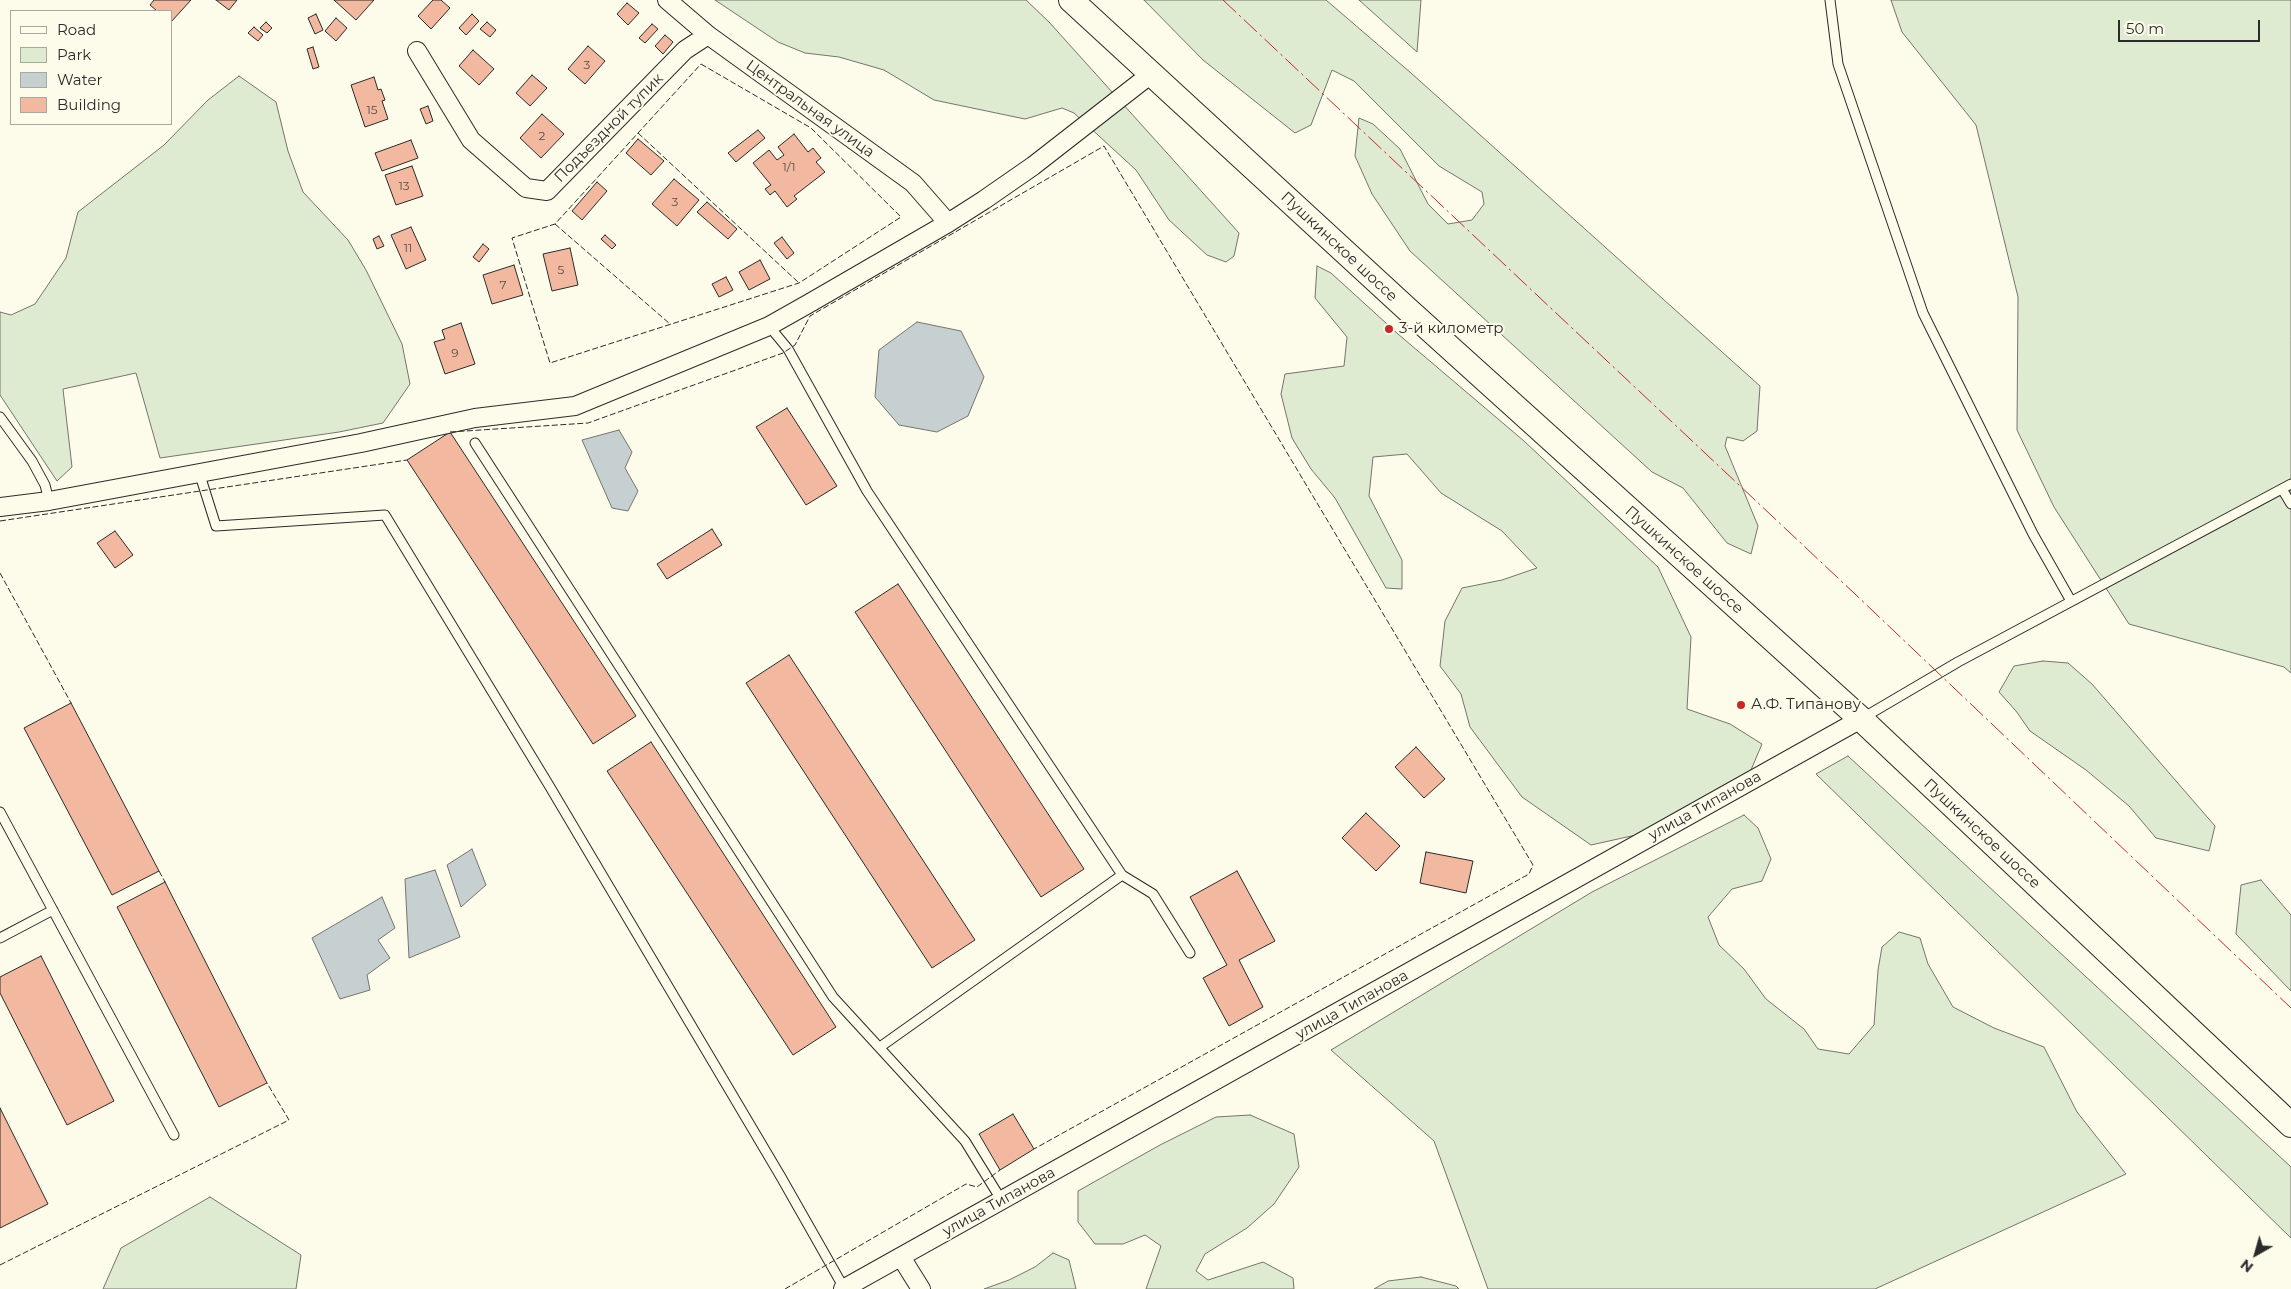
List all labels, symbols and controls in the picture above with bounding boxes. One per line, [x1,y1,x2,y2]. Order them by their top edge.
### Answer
legend [10,10,172,125]
scale bar [2121,10,2264,42]
text: 50 m [2126,19,2164,38]
text: Road [57,20,96,39]
text: Park [57,45,91,64]
street label: Центральная улица [742,56,878,162]
house number: 3 [584,58,590,72]
text: Water [57,70,103,89]
street label: Подъездной тупик [551,70,667,186]
text: Building [57,95,121,114]
house number: 15 [366,103,378,117]
house number: 2 [539,129,545,143]
house number: 1/1 [782,160,796,174]
house number: 13 [398,179,410,193]
street label: Пушкинское шоссе [1277,188,1401,306]
house number: 3 [672,195,678,209]
house number: 11 [404,241,412,255]
house number: 5 [558,263,564,277]
house number: 7 [499,278,507,292]
place label: 3-й километр [1399,320,1504,338]
marker: 3-й километр [1383,323,1395,335]
house number: 9 [451,346,459,360]
street label: Пушкинское шоссе [1621,502,1747,618]
place label: А.Ф. Типанову [1751,696,1861,714]
marker: А.Ф. Типанову [1735,699,1747,711]
street label: улица Типанова [1646,768,1764,844]
street label: Пушкинское шоссе [1920,775,2044,893]
street label: улица Типанова [1293,967,1411,1043]
street label: улица Типанова [940,1164,1058,1240]
north arrow [2231,1229,2281,1279]
text: N [2237,1255,2257,1276]

